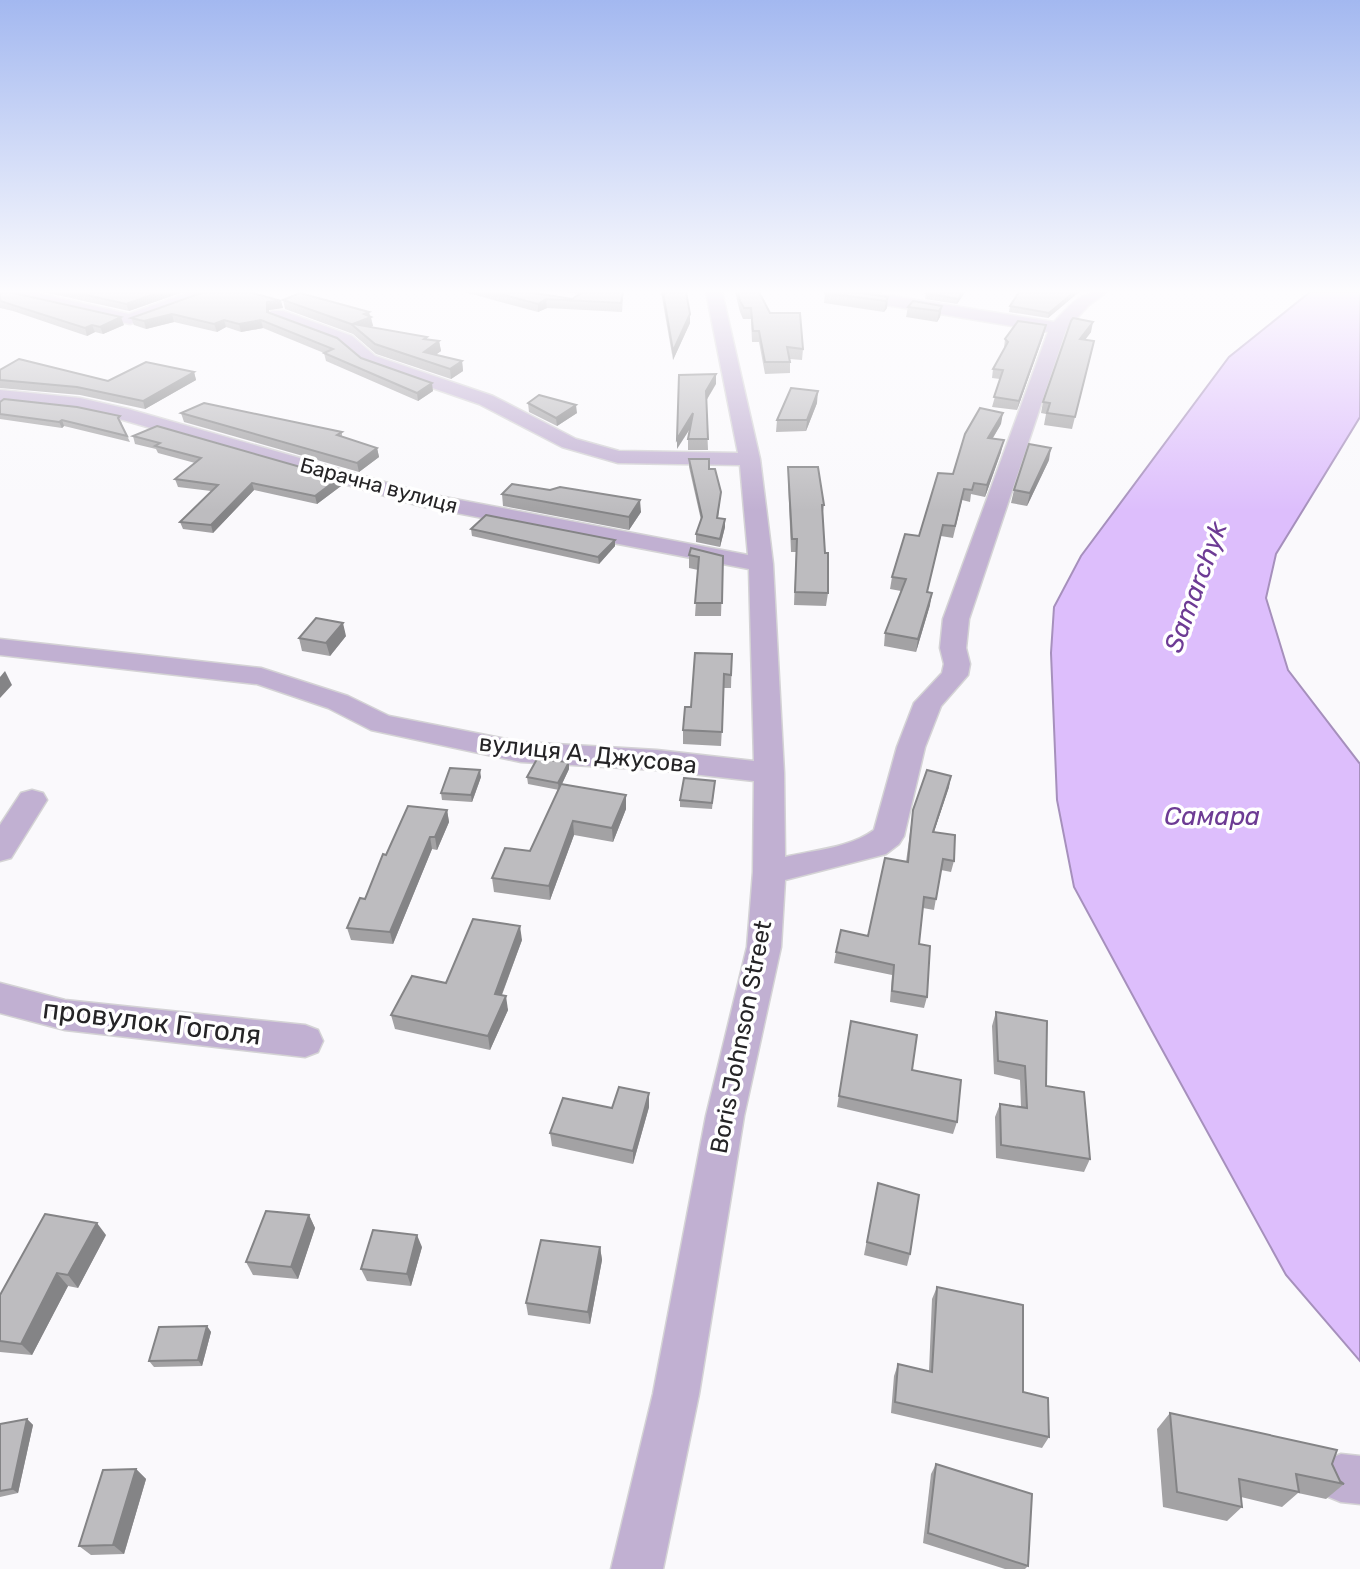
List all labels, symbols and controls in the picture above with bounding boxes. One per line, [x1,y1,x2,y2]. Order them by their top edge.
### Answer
street label: Барачна вулиця [297,452,461,518]
water label: Samarchyk [1158,517,1234,657]
street label: вулиця А. Джусова [478,729,698,779]
water label: Самара [1164,801,1260,832]
street label: Boris Johnson Street [705,918,777,1156]
street label: провулок Гоголя [41,992,263,1052]

